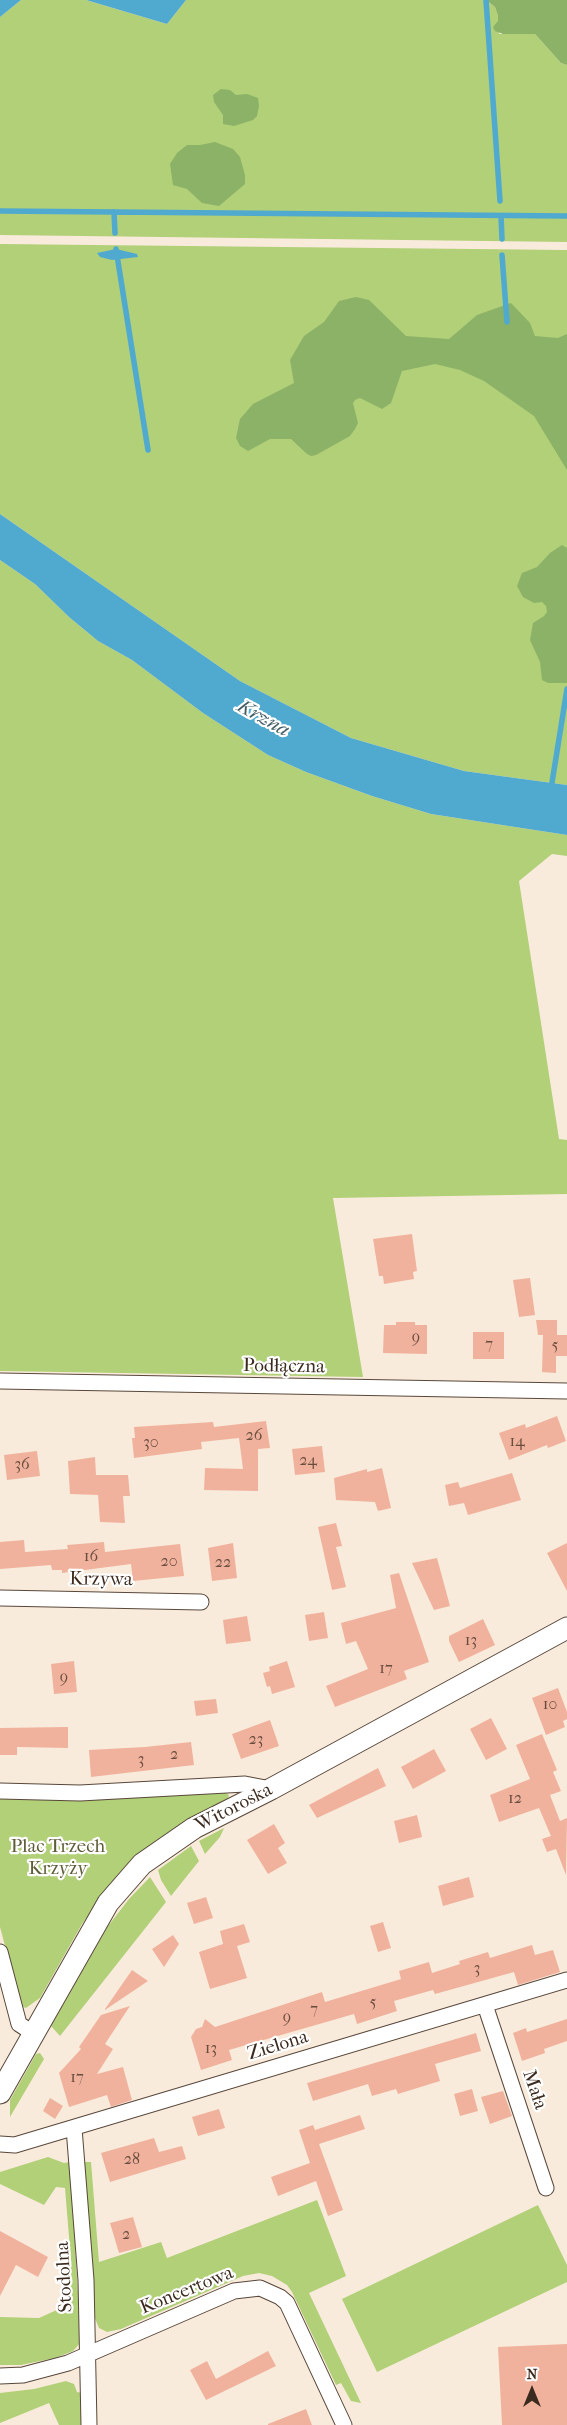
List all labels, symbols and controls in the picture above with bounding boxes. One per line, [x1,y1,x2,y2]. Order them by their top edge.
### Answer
water label: Krzna [233,695,293,743]
house number: 9 [412,1328,420,1348]
house number: 7 [485,1335,493,1355]
house number: 5 [552,1336,558,1356]
street label: Podłączna [243,1355,325,1379]
house number: 26 [246,1426,262,1446]
house number: 14 [509,1432,525,1452]
house number: 30 [143,1433,159,1453]
house number: 24 [299,1451,317,1471]
house number: 36 [14,1455,30,1475]
house number: 16 [84,1547,98,1567]
house number: 20 [160,1552,178,1572]
house number: 22 [215,1553,231,1573]
street label: Krzywa [69,1568,133,1592]
house number: 13 [465,1631,477,1651]
house number: 17 [379,1659,393,1679]
house number: 9 [60,1668,68,1688]
house number: 10 [543,1695,557,1715]
house number: 23 [249,1730,263,1750]
house number: 2 [170,1745,178,1765]
house number: 3 [138,1750,144,1770]
street label: Witoroska [192,1779,276,1837]
house number: 12 [508,1789,522,1809]
park label: Plac Trzech Krzyży [11,1836,105,1880]
house number: 3 [474,1959,480,1979]
house number: 5 [370,1993,376,2013]
house number: 7 [310,2000,318,2020]
house number: 9 [283,2008,291,2028]
street label: Zielona [245,2026,311,2066]
house number: 13 [205,2039,217,2059]
street label: Mała [517,2067,551,2113]
house number: 17 [70,2068,84,2088]
house number: 28 [124,2150,140,2170]
house number: 2 [122,2225,130,2245]
street label: Stodolna [52,2241,78,2313]
street label: Koncertowa [137,2262,237,2320]
north arrow [507,2365,557,2415]
text: N [527,2366,537,2383]

